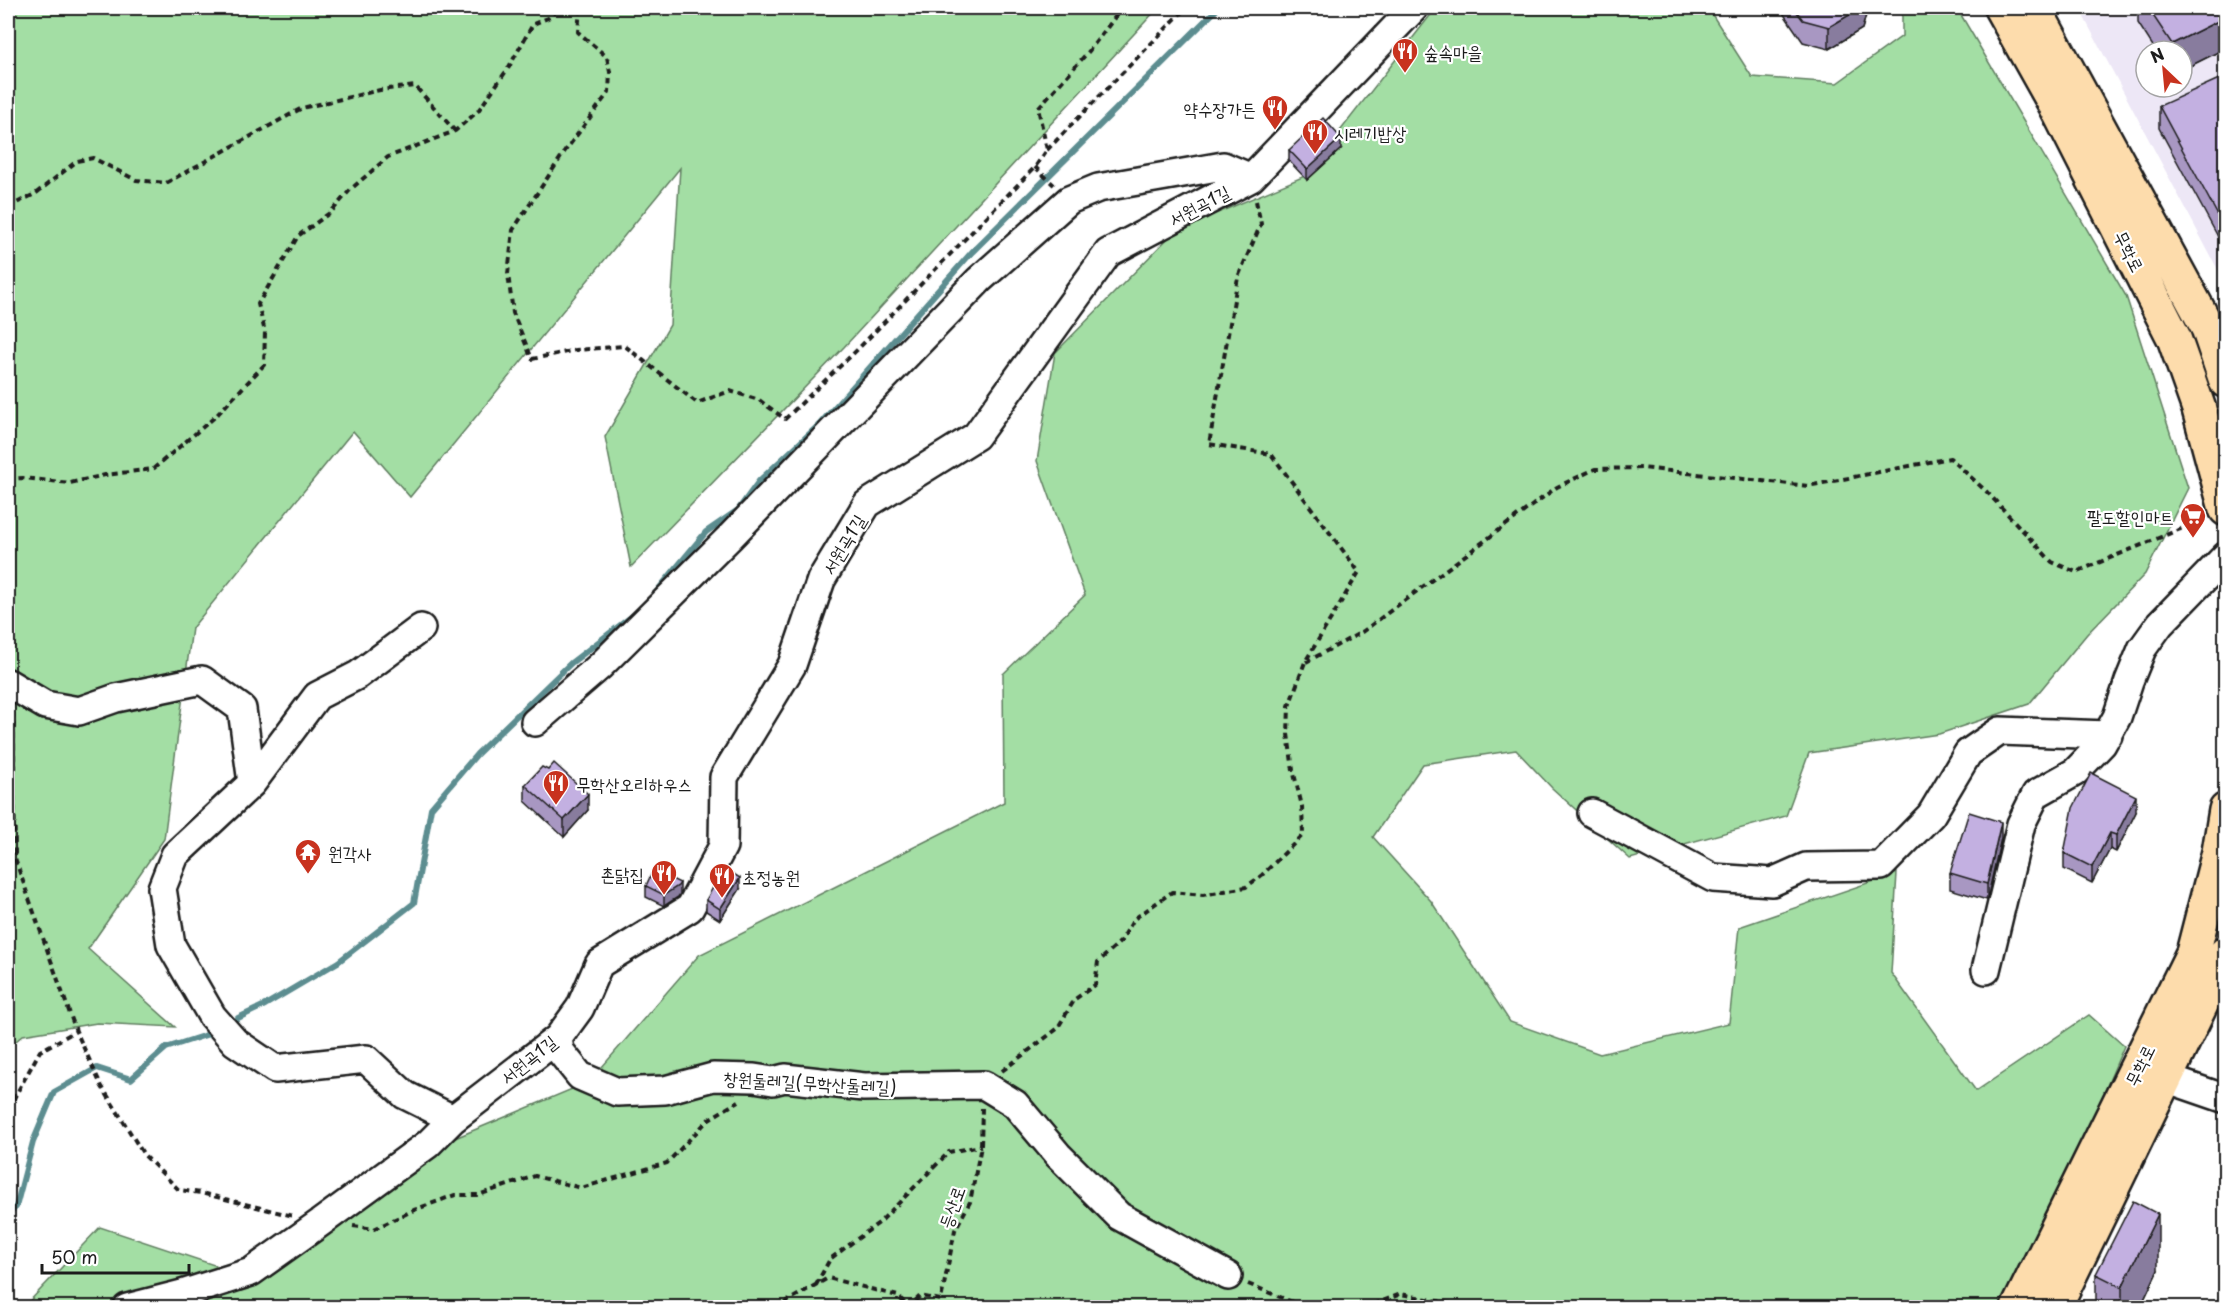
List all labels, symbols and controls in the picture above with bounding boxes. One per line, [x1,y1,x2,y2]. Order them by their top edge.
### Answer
restaurant icon: 숲속마을 [1390,36,1420,74]
place label: 숲속마을 [1424,38,1482,65]
north arrow [2134,39,2194,99]
text: N [2146,41,2168,68]
restaurant icon: 약수장가든 [1260,93,1290,131]
place label: 약수장가든 [1184,95,1256,122]
restaurant icon: 시레기밥상 [1300,117,1330,155]
place label: 시레기밥상 [1334,119,1407,146]
street label: 서원곡1길 [1164,177,1235,232]
street label: 무학로 [2108,226,2152,276]
supermarket icon: 팔도할인마트 [2178,501,2208,539]
place label: 팔도할인마트 [2087,503,2174,530]
street label: 서원곡1길 [814,508,872,579]
restaurant icon: 무학산오리하우스 [541,768,571,806]
place label: 무학산오리하우스 [576,770,692,797]
temple icon: 원각사 [293,837,323,875]
place label: 원각사 [328,839,372,866]
restaurant icon: 촌닭집 [649,858,679,896]
place label: 촌닭집 [601,860,644,887]
restaurant icon: 초정농원 [707,861,737,899]
place label: 초정농원 [742,863,800,890]
street label: 서원곡1길 [494,1027,563,1090]
street label: 무학로 [2117,1040,2161,1090]
street label: 창원둘레길(무학산둘레길) [723,1064,897,1100]
street label: 등산로 [931,1182,971,1232]
scale bar [42,1237,189,1275]
text: 50 m [51,1243,98,1270]

